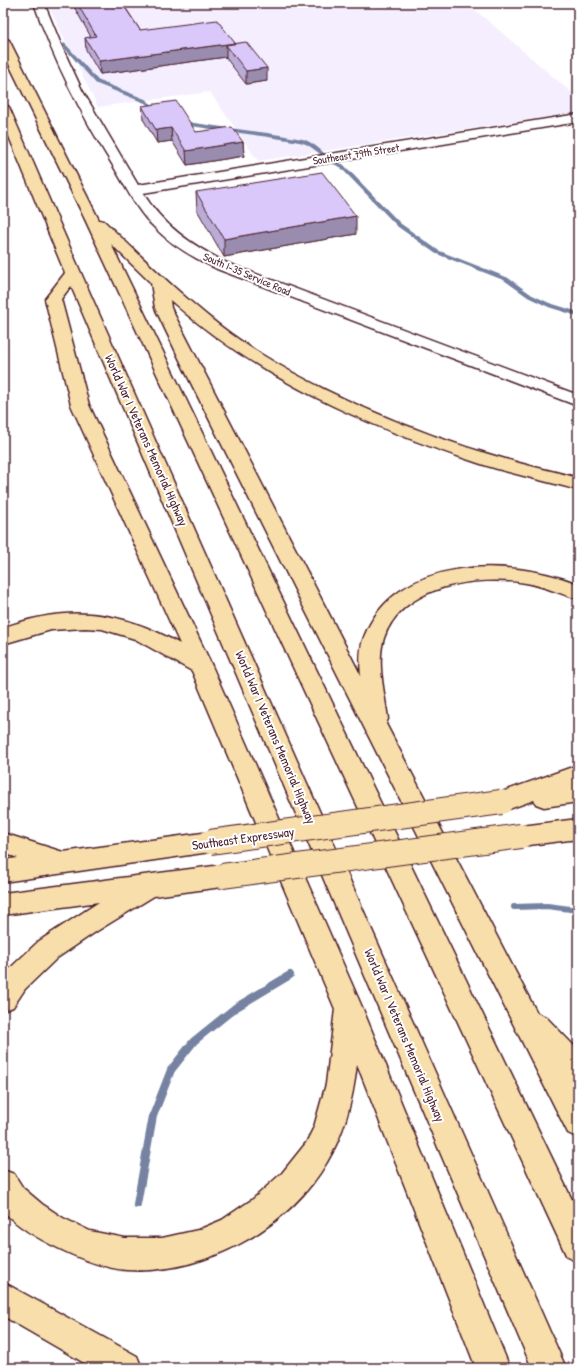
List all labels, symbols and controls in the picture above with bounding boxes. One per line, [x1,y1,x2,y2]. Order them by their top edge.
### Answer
street label: Southeast 79th Street [312,140,401,168]
street label: South I-35 Service Road [201,249,294,299]
street label: World War I Veterans Memorial Highway [101,351,193,529]
street label: World War I Veterans Memorial Highway [231,648,321,827]
street label: Southeast Expressway [191,822,296,854]
street label: World War I Veterans Memorial Highway [360,946,450,1125]

